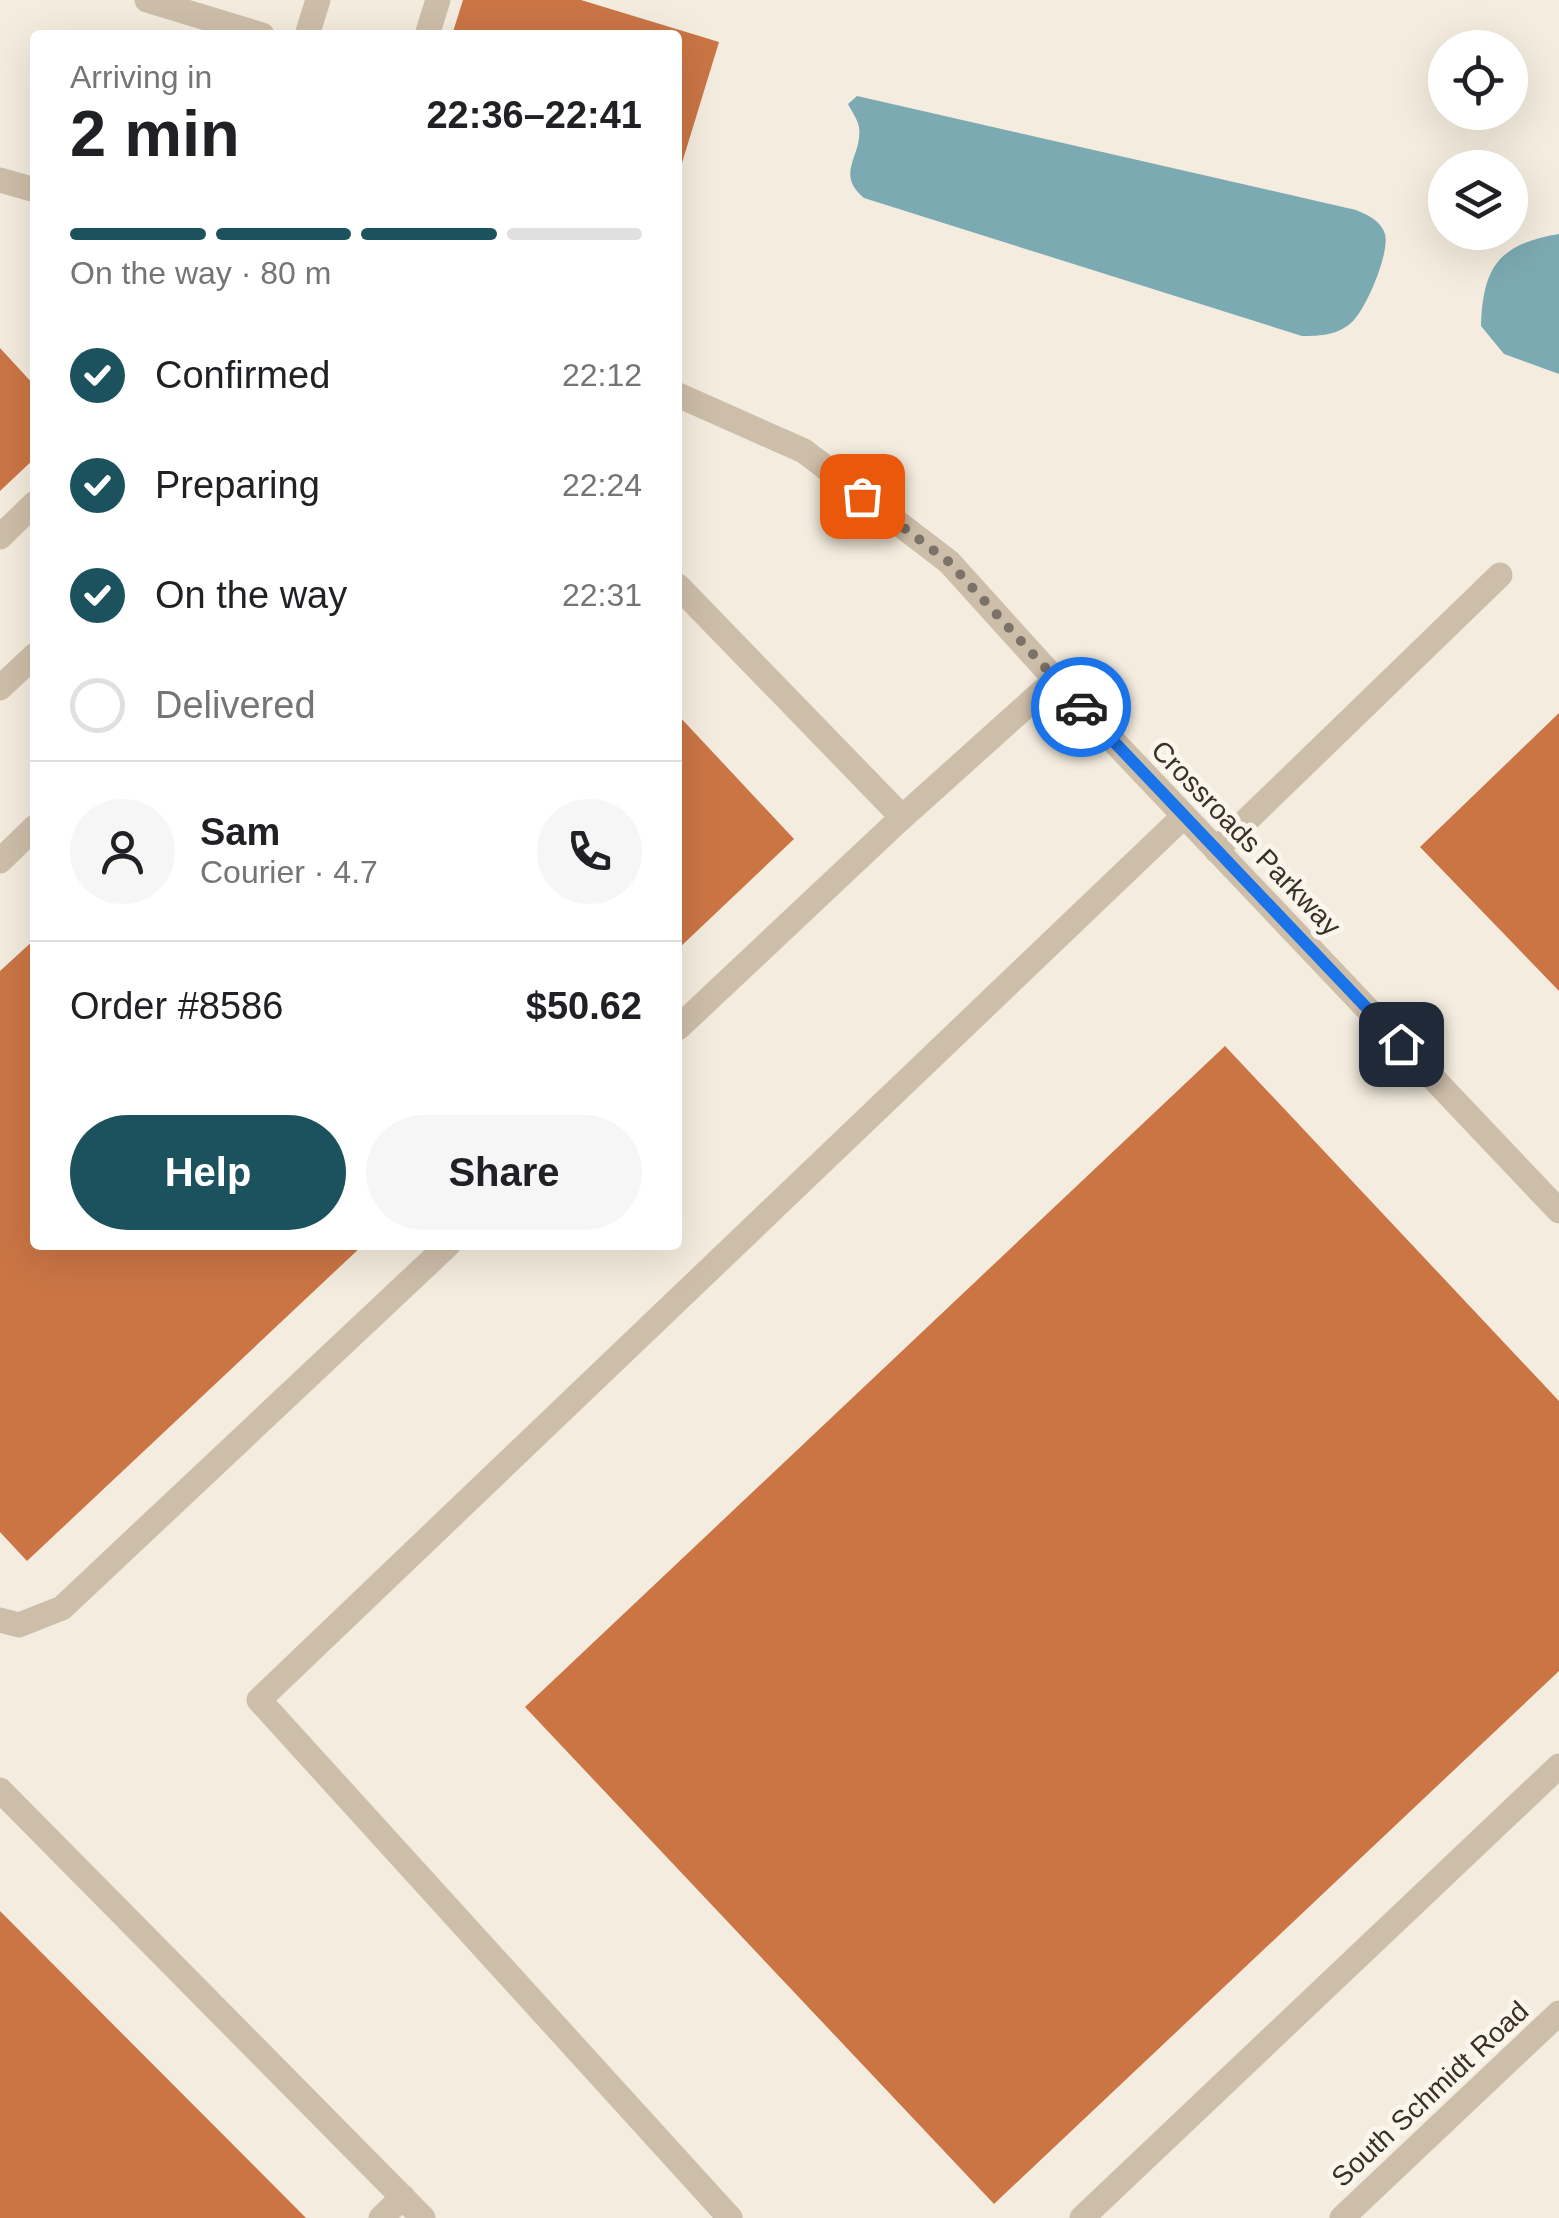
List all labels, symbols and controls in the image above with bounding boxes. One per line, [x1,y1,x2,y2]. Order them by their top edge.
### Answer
map controls [1428,30,1528,250]
button: locate [1428,30,1528,130]
text: Arriving in [70,59,212,95]
text: 22:36–22:41 [426,94,642,136]
text: 2 min [70,97,240,170]
button: layers [1428,150,1528,250]
text: On the way · 80 m [70,255,331,291]
icon: check [70,348,125,403]
text: Confirmed [155,354,330,396]
text: 22:12 [562,357,642,393]
pin [820,454,905,539]
icon: check [70,458,125,513]
text: Preparing [155,464,320,506]
text: 22:24 [562,467,642,503]
icon: bag [835,469,890,524]
icon: check [70,568,125,623]
text: On the way [155,574,347,616]
text: 22:31 [562,577,642,613]
courier [1031,657,1131,757]
icon: car [1054,680,1109,735]
text: Delivered [155,684,316,726]
street label: Crossroads Parkway [1145,734,1347,942]
button: person [70,799,175,904]
button: phone [537,799,642,904]
text: Sam [200,811,280,853]
text: Courier · 4.7 [200,854,378,890]
text: Order #8586 [70,985,283,1027]
text: $50.62 [526,985,642,1027]
pin [1359,1002,1444,1087]
icon: home [1374,1017,1429,1072]
button: Help [70,1115,346,1230]
button: Share [366,1115,642,1230]
street label: South Schmidt Road [1326,1995,1534,2193]

